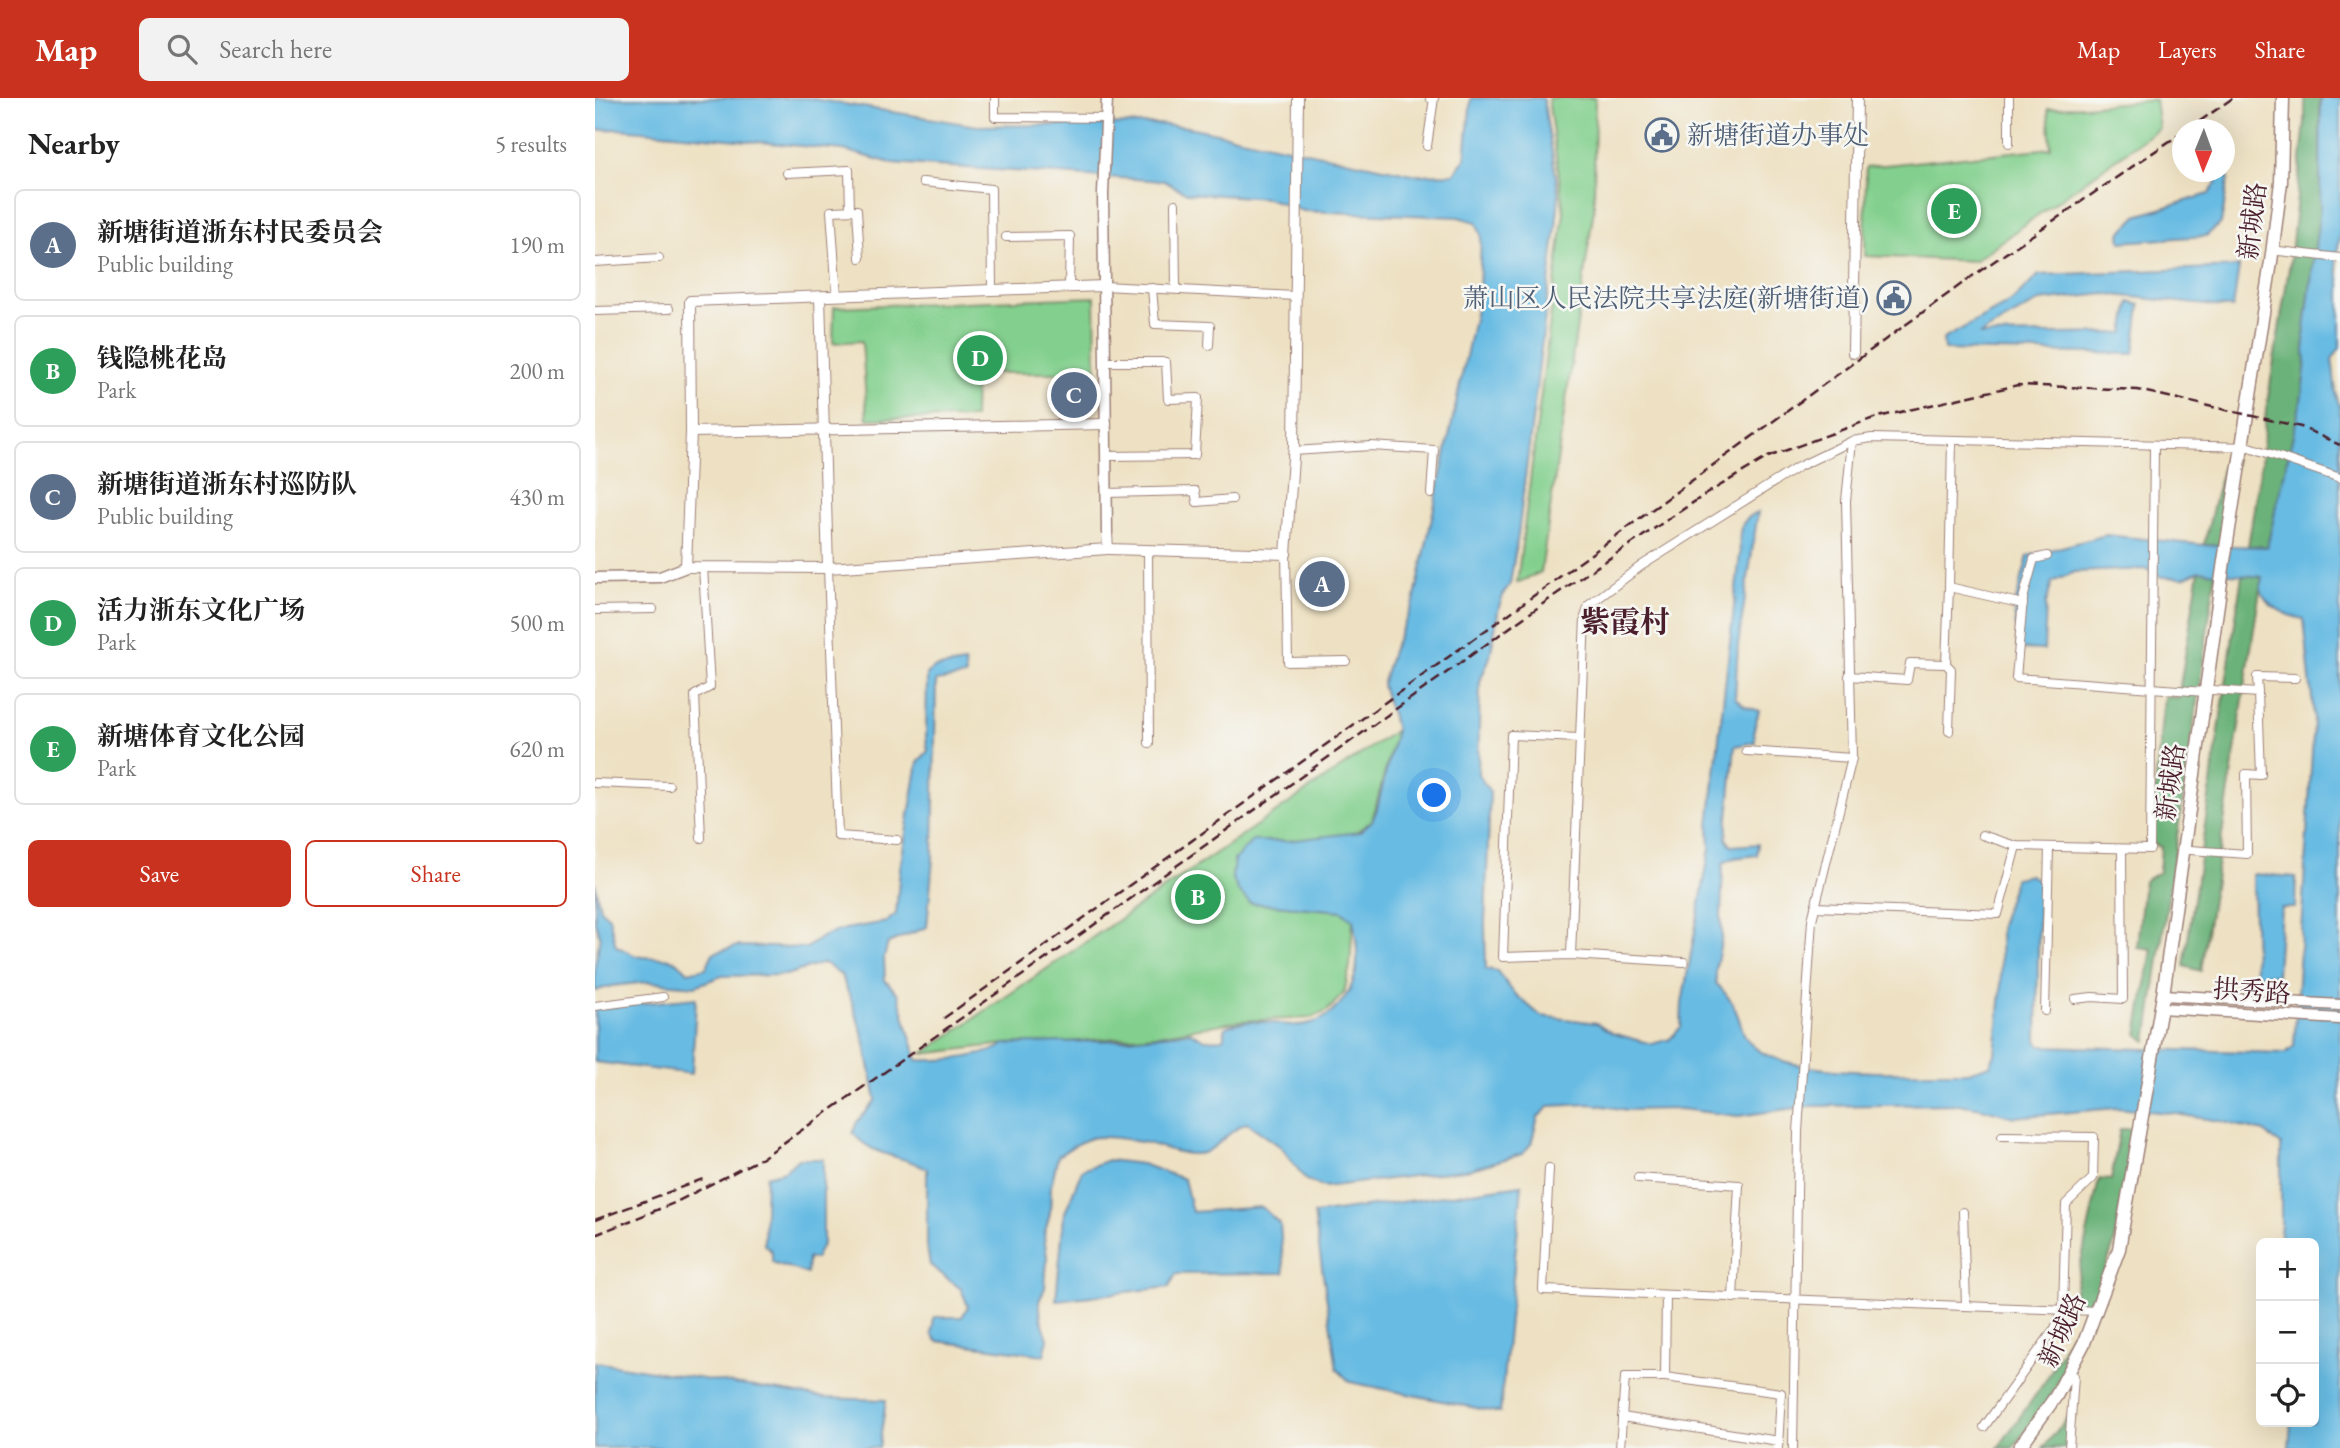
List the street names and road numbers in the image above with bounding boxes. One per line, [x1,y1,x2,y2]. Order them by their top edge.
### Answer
street label: 新城路 [2230,180,2274,262]
street label: 新城路 [2148,741,2192,823]
street label: 拱秀路 [2212,971,2292,1011]
street label: 新城路 [2031,1287,2093,1373]

